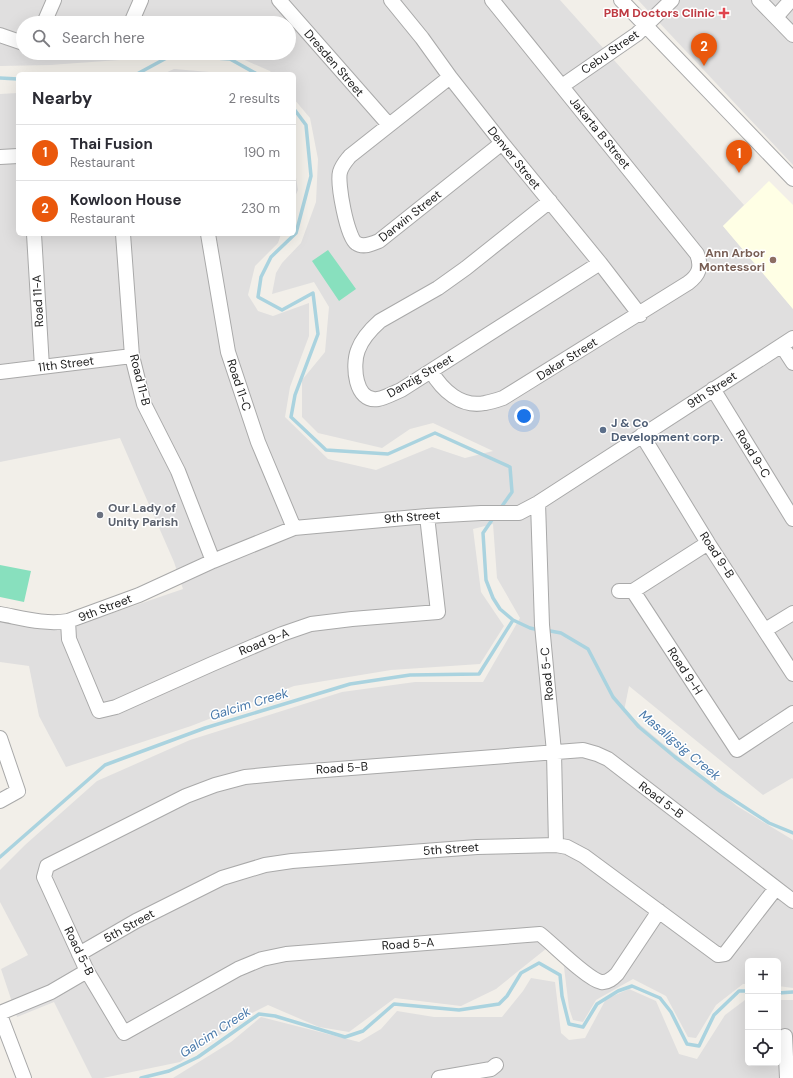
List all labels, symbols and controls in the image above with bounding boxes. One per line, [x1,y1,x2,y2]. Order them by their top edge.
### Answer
place label: PBM Doctors Clinic [604,5,715,21]
marker: PBM Doctors Clinic [718,7,730,19]
search box [16,16,296,60]
street label: Dresden Street [300,26,368,100]
street label: Cebu Street [578,26,642,78]
icon: search [30,27,52,49]
text: Search here [62,28,145,48]
pin: 2 [691,33,717,66]
text: Nearby [32,87,92,109]
text: 2 results [229,90,280,107]
street label: Jakarta B Street [566,94,634,173]
street label: Denver Street [484,123,544,193]
text: Thai Fusion [70,134,153,154]
pin: 1 [726,140,752,173]
text: 1 [43,144,47,161]
text: 190 m [244,144,280,161]
text: Restaurant [70,154,135,171]
street label: Darwin Street [375,186,445,246]
text: Kowloon House [70,190,182,210]
text: 2 [41,200,49,217]
text: 230 m [241,200,280,217]
text: Restaurant [70,210,135,227]
place label: Ann Arbor Montessori [699,245,765,275]
marker: Ann Arbor Montessori [768,255,778,265]
street label: Road 11-A [29,274,47,328]
street label: Dakar Street [534,334,601,384]
street label: Danzig Street [384,350,456,401]
street label: 11th Street [37,353,95,375]
street label: Road 11-B [126,353,154,407]
street label: Road 11-C [223,357,255,413]
street label: 9th Street [684,368,740,412]
your location [514,406,534,426]
place label: J & Co Development corp. [611,415,723,445]
marker: J & Co Development corp. [598,425,608,435]
street label: Road 9-C [732,427,774,481]
place label: Our Lady of Unity Parish [108,500,178,530]
street label: 9th Street [383,507,441,527]
marker: Our Lady of Unity Parish [95,510,105,520]
street label: Road 9-B [696,529,738,581]
street label: 9th Street [76,590,134,626]
street label: Road 9-A [237,625,291,659]
street label: Road 9-H [664,644,706,698]
street label: Road 5-C [537,646,557,701]
water label: Galcim Creek [208,684,291,724]
water label: Masaligsig Creek [636,706,724,784]
street label: Road 5-B [315,758,369,778]
street label: Road 5-B [635,778,687,822]
street label: 5th Street [422,839,480,859]
street label: 5th Street [101,905,158,947]
street label: Road 5-B [60,924,98,978]
street label: Road 5-A [381,934,435,954]
map controls [745,958,781,1066]
button: + [745,958,781,994]
button: − [745,994,781,1030]
water label: Galcim Creek [176,1003,254,1061]
button: locate [745,1030,781,1066]

